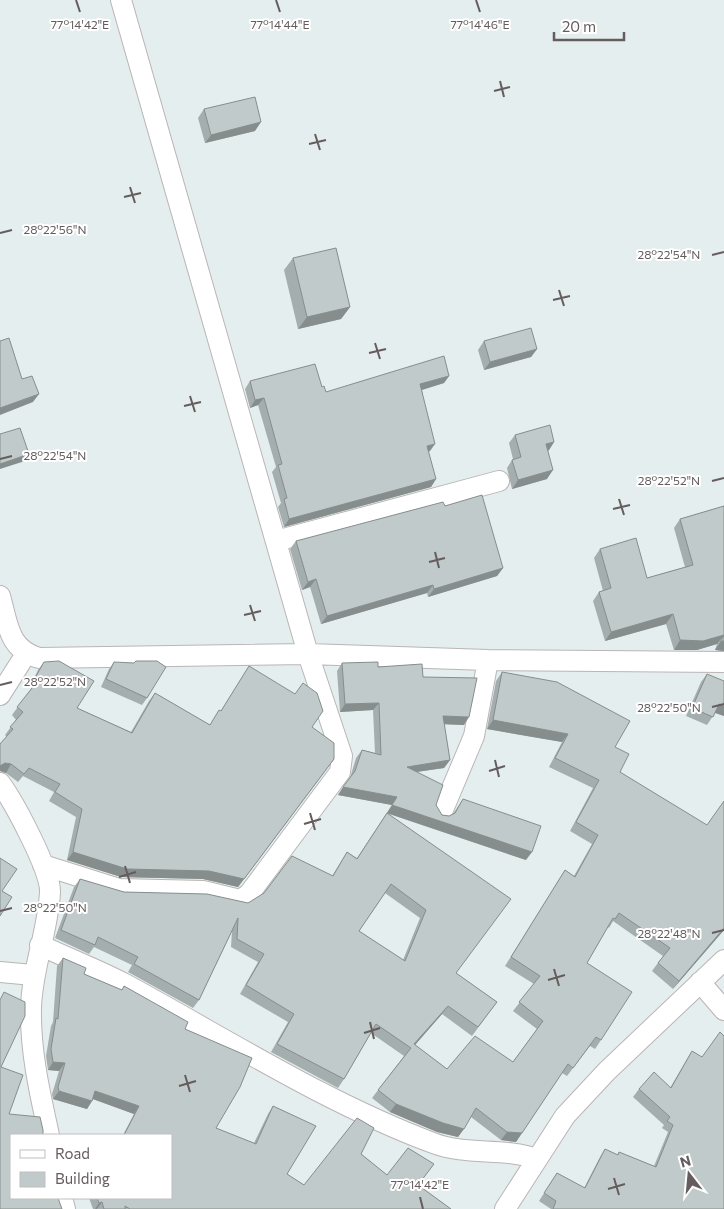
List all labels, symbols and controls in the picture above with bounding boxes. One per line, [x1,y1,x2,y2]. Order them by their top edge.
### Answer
scale bar [554,10,624,42]
text: 77°14'42"E [51,17,109,31]
text: 77°14'44"E [250,17,310,31]
text: 77°14'46"E [450,17,510,31]
text: 20 m [562,17,596,35]
text: 28°22'56"N [24,222,86,236]
text: 28°22'54"N [638,247,700,261]
text: 28°22'54"N [24,448,86,462]
text: 28°22'52"N [638,473,700,487]
text: 28°22'52"N [24,674,86,688]
text: 28°22'50"N [637,700,701,714]
text: 28°22'50"N [23,900,87,914]
text: 28°22'48"N [637,926,701,940]
legend [10,1134,172,1199]
text: Road [55,1144,90,1162]
north arrow [664,1149,714,1199]
text: N [678,1151,693,1171]
text: Building [55,1169,110,1187]
text: 77°14'42"E [391,1177,449,1191]

